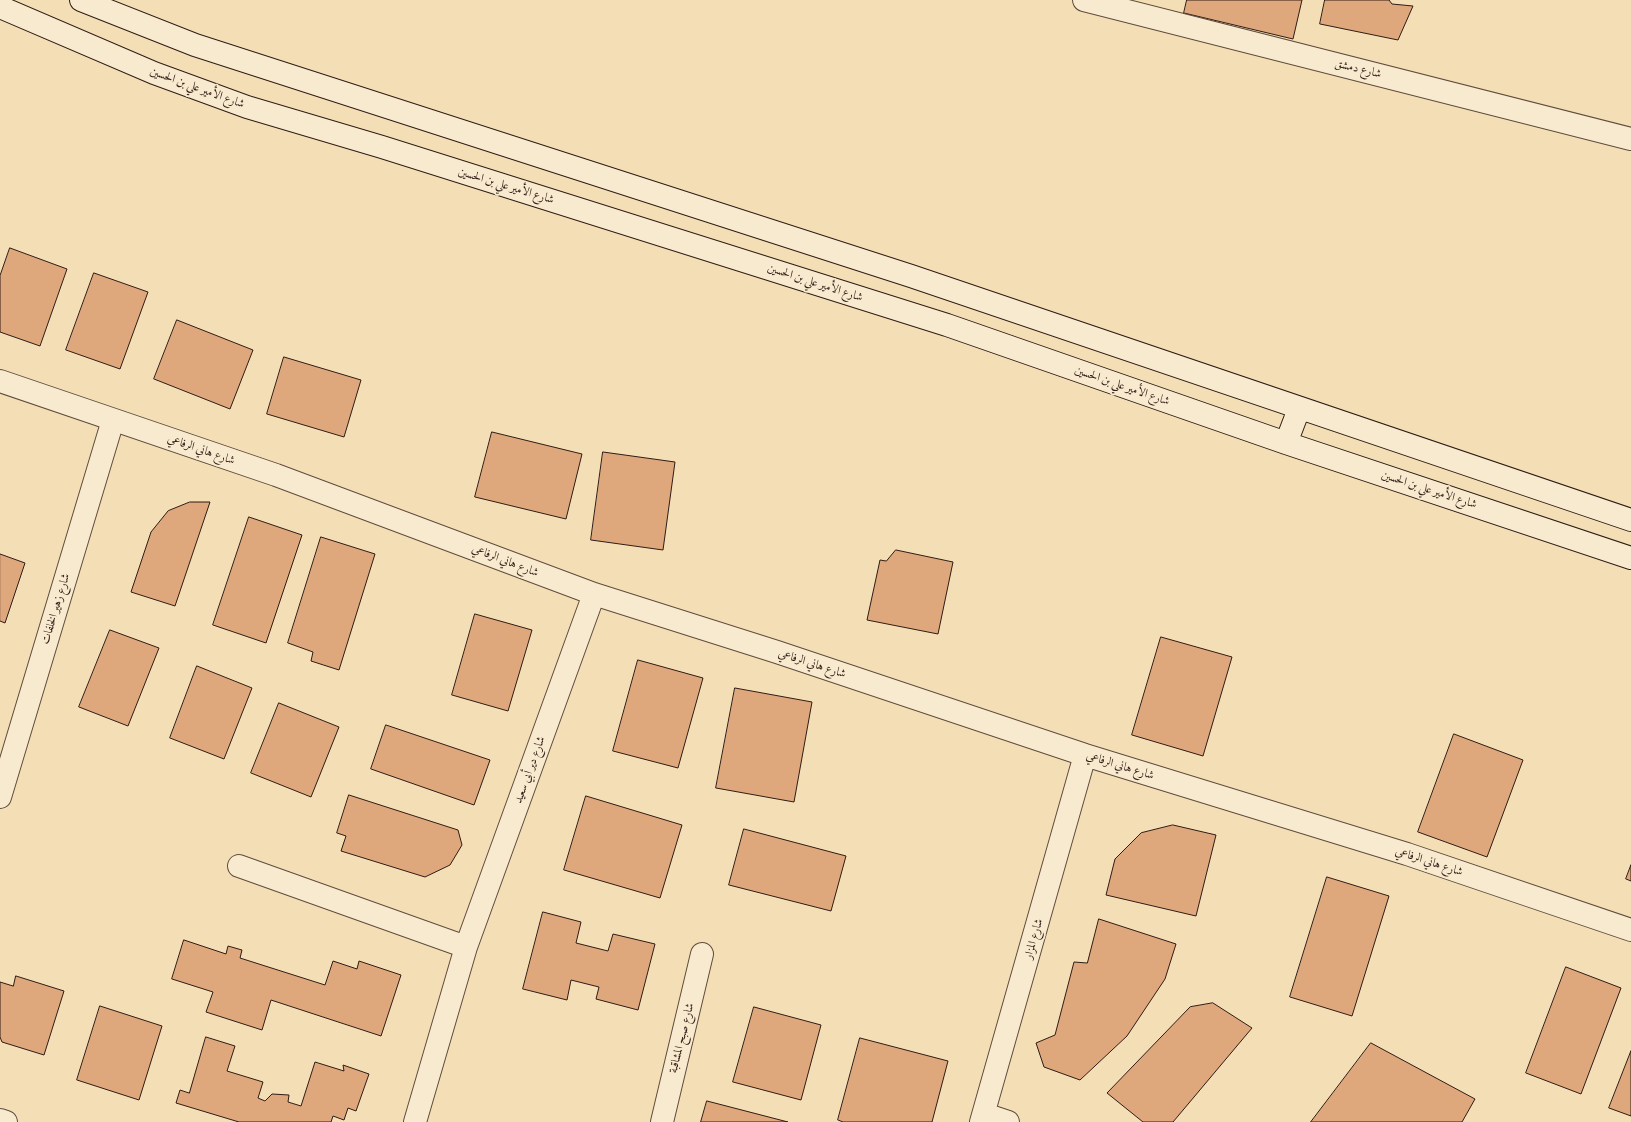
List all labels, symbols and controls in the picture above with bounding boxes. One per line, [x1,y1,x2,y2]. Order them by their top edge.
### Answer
street label: شارع دمشق [1333,56,1383,82]
street label: شارع الأمير علي بن الحسين [148,64,246,112]
street label: شارع الأمير علي بن الحسين [456,165,556,207]
street label: شارع الأمير علي بن الحسين [765,261,865,305]
street label: شارع الأمير علي بن الحسين [1073,363,1171,409]
street label: شارع هاني الرفاعي [165,432,237,468]
street label: شارع الأمير علي بن الحسين [1379,468,1479,512]
street label: شارع هاني الرفاعي [470,542,540,580]
street label: شارع زهير الخلفات [38,572,74,646]
street label: شارع هاني الرفاعي [776,646,848,682]
street label: شارع دير أبي سعيد [511,734,549,806]
street label: شارع هاني الرفاعي [1084,749,1156,783]
street label: شارع هاني الرفاعي [1393,844,1465,880]
street label: شارع المزار [1021,917,1047,961]
street label: شارع صبح المشاقبة [666,1001,698,1075]

